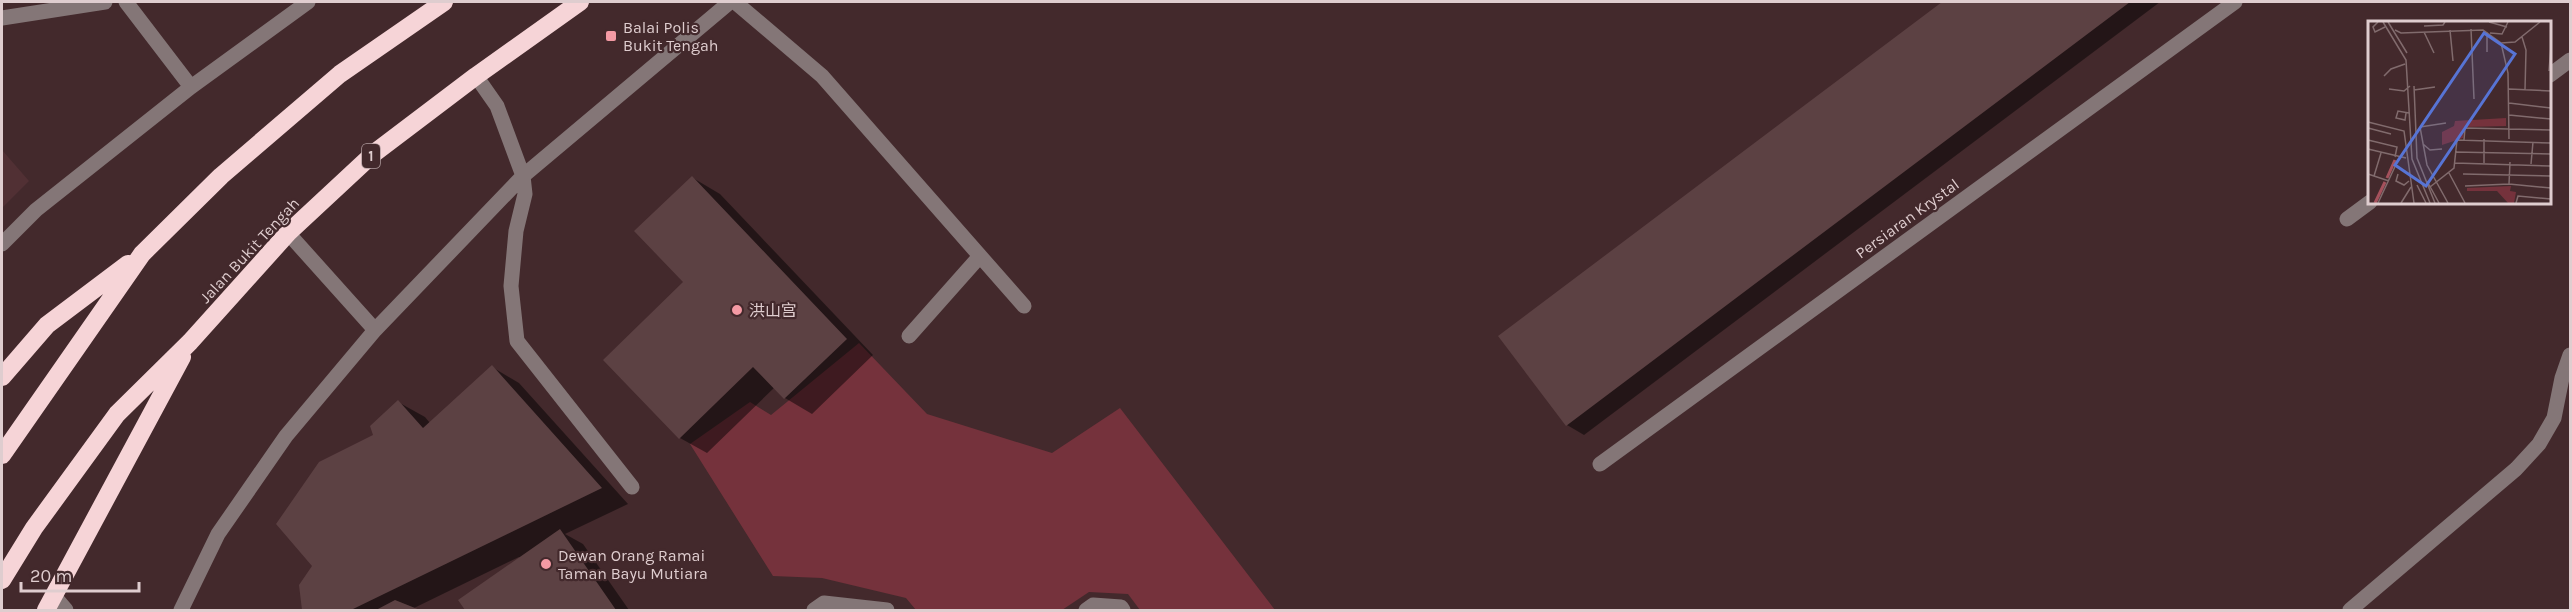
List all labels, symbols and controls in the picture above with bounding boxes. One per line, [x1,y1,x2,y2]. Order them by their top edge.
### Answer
place label: Balai Polis Bukit Tengah [623,18,718,55]
inset map [2368,21,2551,204]
marker: Balai Polis Bukit Tengah [604,29,618,43]
road number: 1 [362,144,380,168]
street label: Persiaran Krystal [1852,174,1963,262]
street label: Jalan Bukit Tengah [196,194,303,307]
place label: 洪山宫 [749,301,797,320]
marker: 洪山宫 [730,303,744,317]
place label: Dewan Orang Ramai Taman Bayu Mutiara [558,546,708,583]
scale bar [21,555,140,593]
marker: Dewan Orang Ramai Taman Bayu Mutiara [539,557,553,571]
text: 20 m [30,565,72,587]

